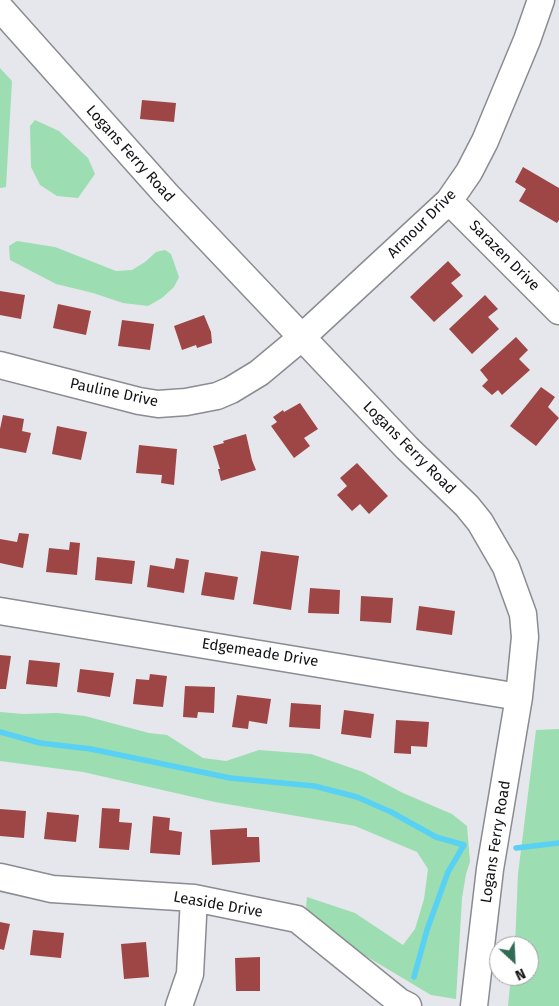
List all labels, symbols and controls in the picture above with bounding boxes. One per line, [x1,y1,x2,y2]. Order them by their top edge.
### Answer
street label: Logans Ferry Road [82,102,178,206]
street label: Armour Drive [384,186,460,262]
street label: Sarazen Drive [465,217,543,295]
street label: Pauline Drive [68,375,160,411]
street label: Logans Ferry Road [359,398,459,498]
street label: Edgemeade Drive [200,635,320,671]
street label: Logans Ferry Road [477,779,515,905]
street label: Leaside Drive [172,888,264,922]
north arrow [489,936,539,986]
text: N [512,964,528,984]

